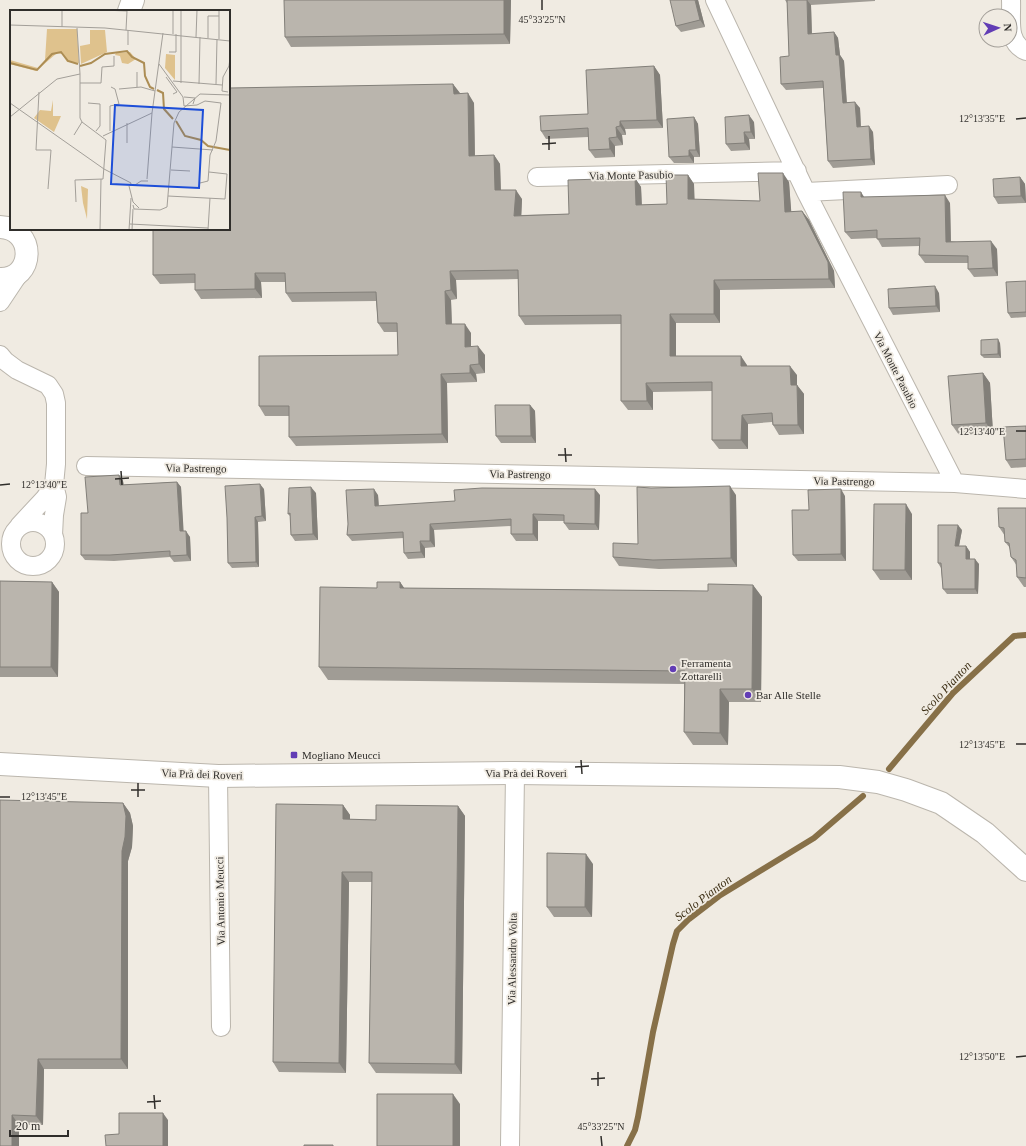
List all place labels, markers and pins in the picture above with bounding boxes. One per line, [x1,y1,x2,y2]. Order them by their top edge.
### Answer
place label: Ferramenta Zottarelli [681,657,731,682]
marker: Ferramenta Zottarelli [668,664,678,674]
place label: Bar Alle Stelle [756,689,821,701]
marker: Bar Alle Stelle [743,690,753,700]
place label: Mogliano Meucci [302,749,381,761]
marker: Mogliano Meucci [289,750,299,760]

